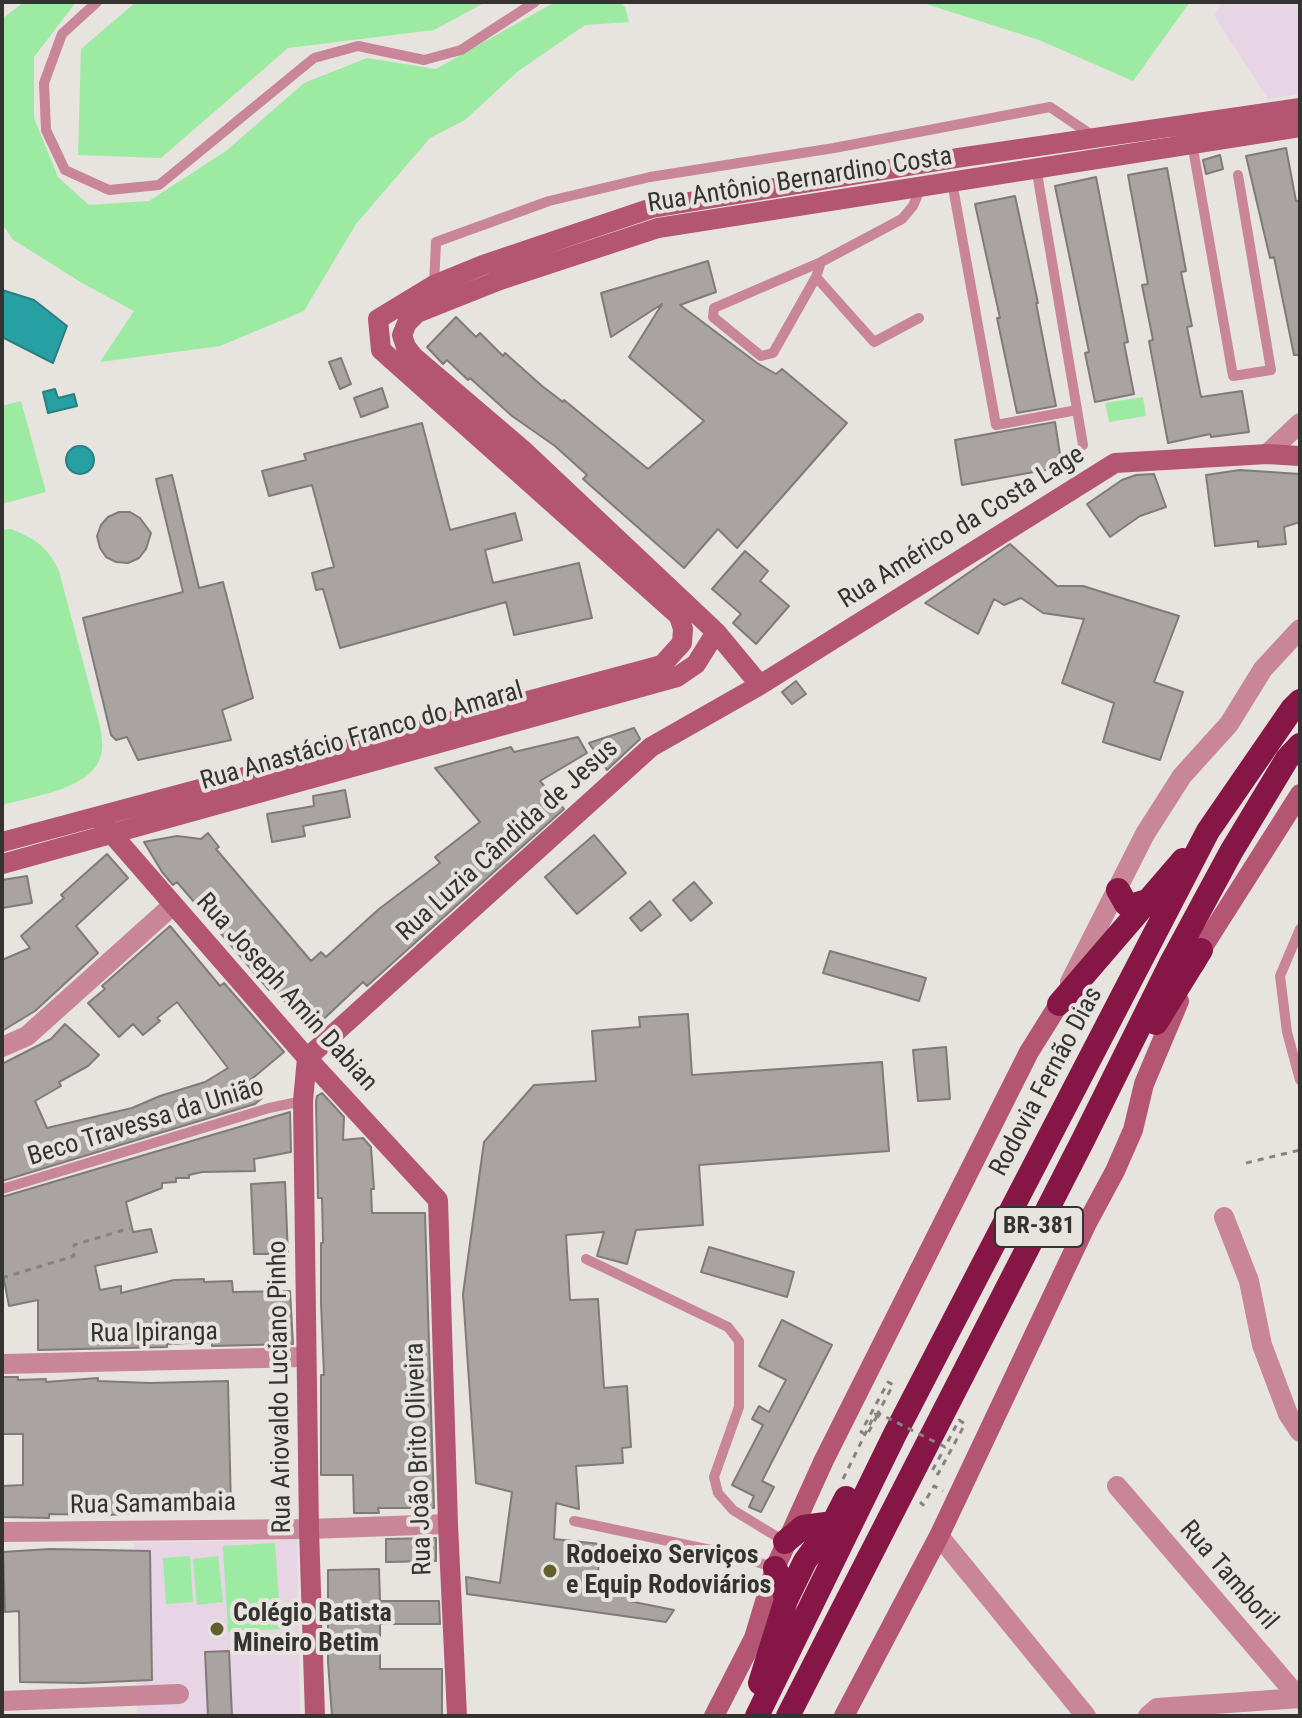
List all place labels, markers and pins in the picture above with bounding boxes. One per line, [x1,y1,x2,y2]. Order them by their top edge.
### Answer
place label: Rodoeixo Serviços e Equip Rodoviários [566,1540,771,1602]
marker: Rodoeixo Serviços e Equip Rodoviários [541,1562,559,1580]
place label: Colégio Batista Mineiro Betim [233,1598,392,1660]
marker: Colégio Batista Mineiro Betim [208,1620,226,1638]

